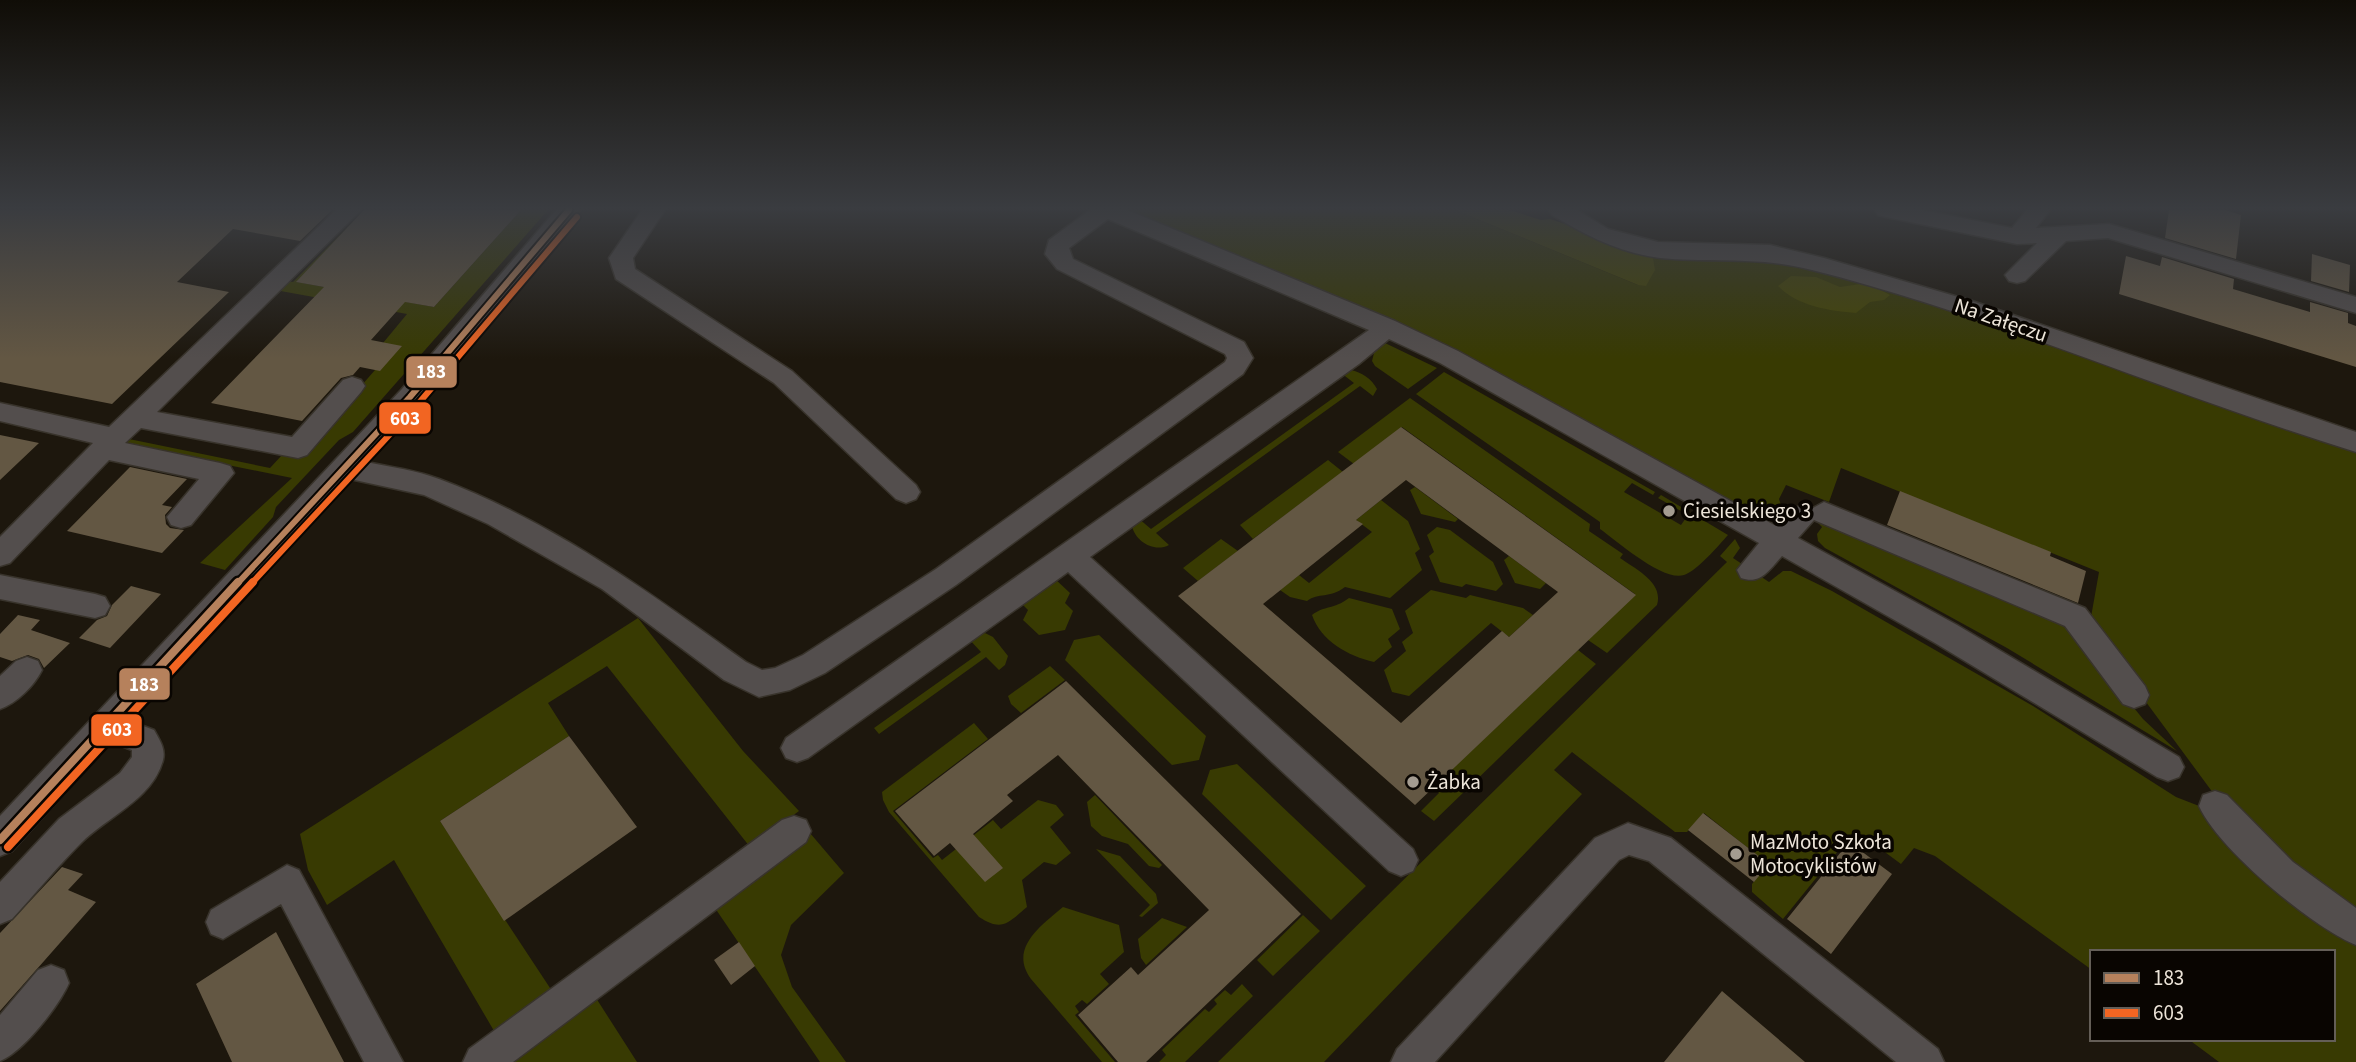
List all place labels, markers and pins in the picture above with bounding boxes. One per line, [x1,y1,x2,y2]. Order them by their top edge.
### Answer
place label: Ciesielskiego 3 [1683,496,1811,526]
marker: Ciesielskiego 3 [1661,503,1677,519]
place label: Żabka [1427,767,1481,797]
marker: Żabka [1405,774,1421,790]
place label: MazMoto Szkoła Motocyklistów [1750,827,1892,881]
marker: MazMoto Szkoła Motocyklistów [1728,846,1744,862]

